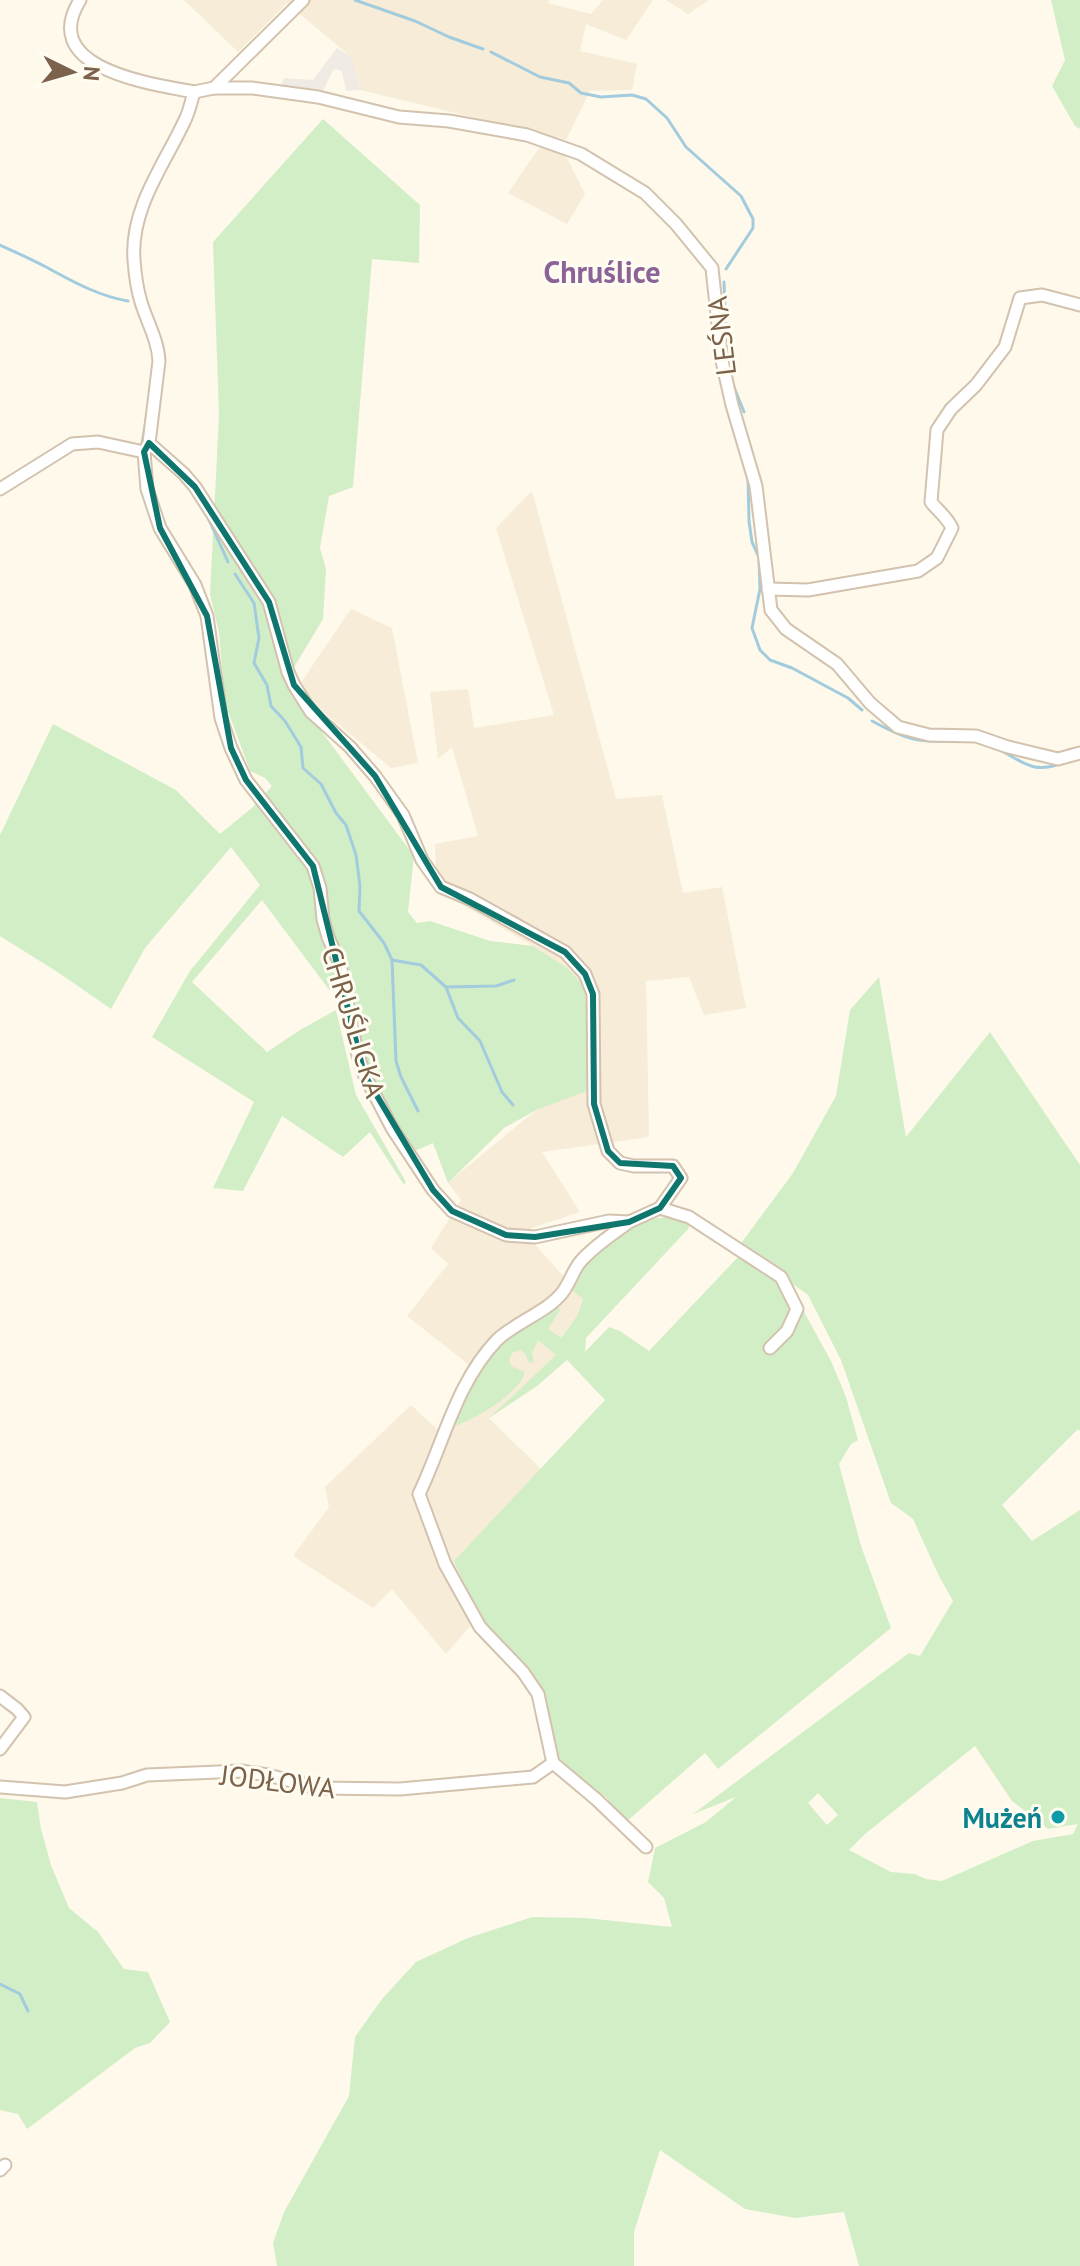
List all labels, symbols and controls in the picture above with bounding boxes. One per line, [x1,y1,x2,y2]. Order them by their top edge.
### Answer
north arrow [32,32,112,112]
text: N [77,65,107,82]
district label: Chruślice [543,252,661,291]
street label: LEŚNA [698,294,744,378]
street label: CHRUŚLICKA [314,942,395,1103]
street label: JODŁOWA [217,1755,338,1806]
place label: Mużeń [962,1799,1042,1836]
marker: Mużeń [1049,1808,1067,1826]

